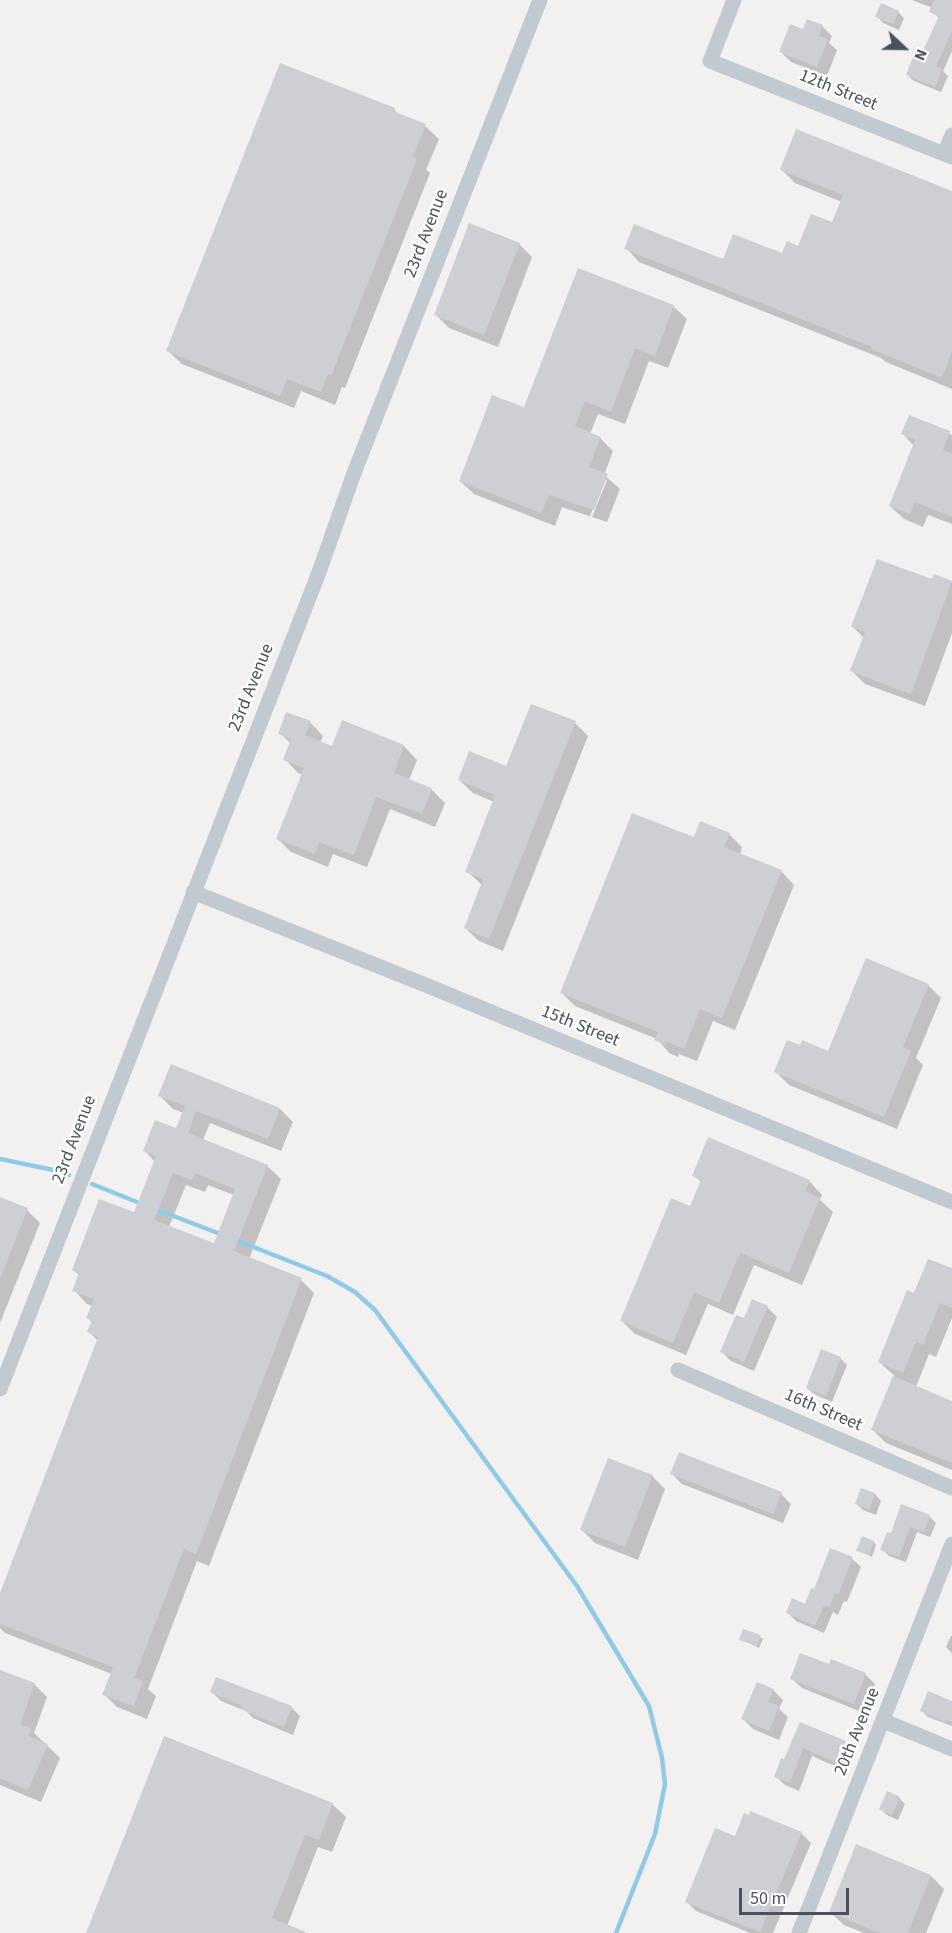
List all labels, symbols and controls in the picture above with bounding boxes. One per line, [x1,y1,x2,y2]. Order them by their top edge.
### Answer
north arrow [874,18,934,78]
text: N [909,46,933,64]
street label: 12th Street [796,66,880,116]
street label: 23rd Avenue [400,187,454,281]
street label: 23rd Avenue [225,641,279,735]
street label: 15th Street [538,1002,622,1052]
street label: 23rd Avenue [48,1093,102,1187]
street label: 16th Street [781,1385,865,1437]
street label: 20th Avenue [831,1685,885,1779]
scale bar [742,1876,852,1914]
text: 50 m [750,1886,786,1911]

